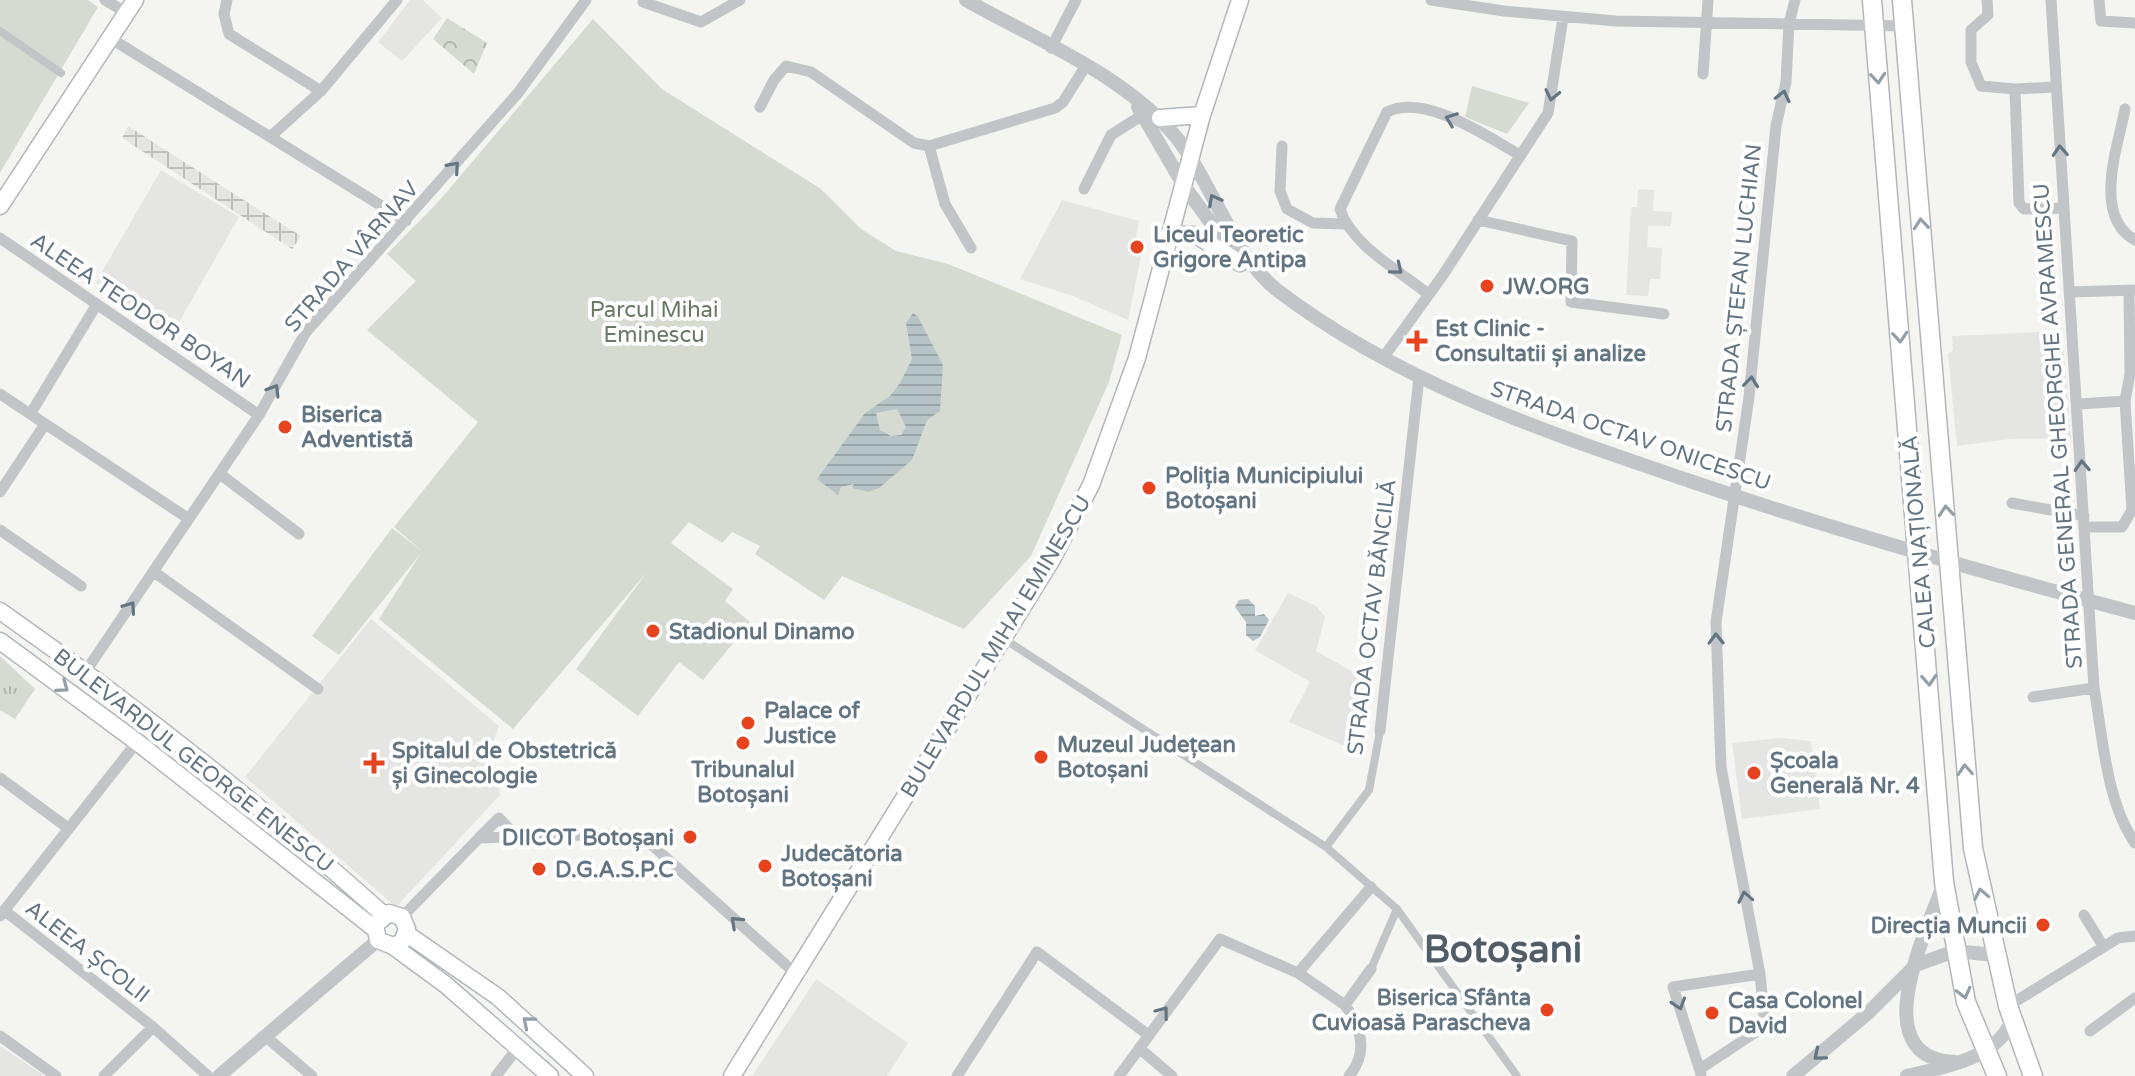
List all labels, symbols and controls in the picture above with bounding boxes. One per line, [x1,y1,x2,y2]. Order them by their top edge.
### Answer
one-way arrow [1869,72,1886,85]
one-way arrow [1544,88,1561,101]
one-way arrow [1773,90,1790,103]
one-way arrow [1445,112,1459,129]
street label: STRADA ȘTEFAN LUCHIAN [1711,143,1767,434]
one-way arrow [2052,144,2069,157]
one-way arrow [444,161,458,176]
street label: STRADA VÂRNAV [278,175,424,337]
street label: STRADA GENERAL GHEORGHE AVRAMESCU [2028,182,2088,670]
one-way arrow [1208,193,1223,208]
one-way arrow [1913,217,1930,230]
place label: Liceul Teoretic Grigore Antipa [1153,222,1307,273]
street label: ALEEA TEODOR BOYAN [26,228,255,394]
marker: Liceul Teoretic Grigore Antipa [1128,238,1146,256]
one-way arrow [1388,259,1402,274]
place label: JW.ORG [1502,274,1590,300]
marker: JW.ORG [1478,277,1496,295]
park label: Parcul Mihai Eminescu [590,297,718,348]
place label: Est Clinic - Consultatii și analize [1435,316,1646,368]
marker: Est Clinic - Consultatii și analize [1406,330,1428,352]
one-way arrow [1891,331,1908,344]
one-way arrow [1742,375,1759,388]
street label: STRADA OCTAV ONICESCU [1487,376,1774,496]
one-way arrow [264,384,280,399]
place label: Biserica Adventistă [301,402,413,453]
marker: Biserica Adventistă [276,418,294,436]
street label: CALEA NAȚIONALĂ [1896,434,1941,649]
one-way arrow [2074,459,2091,472]
place label: Poliția Municipiului Botoșani [1165,463,1363,515]
street label: STRADA OCTAV BĂNCILĂ [1341,478,1402,757]
marker: Poliția Municipiului Botoșani [1140,479,1158,497]
street label: BULEVARDUL MIHAI EMINESCU [895,491,1097,802]
one-way arrow [1937,504,1954,517]
one-way arrow [120,601,135,615]
place label: Stadionul Dinamo [669,619,855,645]
marker: Stadionul Dinamo [644,622,662,640]
one-way arrow [1708,632,1725,645]
street label: BULEVARDUL GEORGE ENESCU [48,643,339,878]
one-way arrow [1920,674,1937,687]
one-way arrow [55,677,69,692]
place label: Palace of Justice [763,698,860,749]
marker: Palace of Justice [739,714,757,732]
place label: Muzeul Județean Botoșani [1057,732,1236,784]
marker: Tribunalul Botoșani [734,734,752,752]
place label: Spitalul de Obstetrică și Ginecologie [392,738,617,790]
marker: Muzeul Județean Botoșani [1032,748,1050,766]
place label: Școala Generală Nr. 4 [1770,748,1920,799]
marker: Spitalul de Obstetrică și Ginecologie [363,752,385,774]
place label: Tribunalul Botoșani [690,757,795,809]
one-way arrow [1957,763,1974,776]
marker: Școala Generală Nr. 4 [1745,764,1763,782]
place label: DIICOT Botoșani [502,825,674,852]
marker: DIICOT Botoșani [681,828,699,846]
place label: Judecătoria Botoșani [780,841,903,893]
place label: D.G.A.S.P.C [555,857,673,883]
marker: Judecătoria Botoșani [756,857,774,875]
marker: D.G.A.S.P.C [530,860,548,878]
one-way arrow [1974,887,1991,900]
one-way arrow [1738,890,1755,904]
street label: ALEEA ȘCOLII [20,895,155,1008]
place label: Direcția Muncii [1871,913,2027,940]
marker: Direcția Muncii [2034,916,2052,934]
one-way arrow [731,917,745,932]
district label: Botoșani [1424,927,1582,973]
place label: Biserica Sfânta Cuvioasă Parascheva [1312,985,1531,1036]
one-way arrow [1954,986,1971,1000]
place label: Casa Colonel David [1728,988,1863,1039]
one-way arrow [1669,996,1685,1010]
marker: Biserica Sfânta Cuvioasă Parascheva [1538,1001,1556,1019]
marker: Casa Colonel David [1703,1004,1721,1022]
one-way arrow [1154,1006,1168,1021]
one-way arrow [523,1017,537,1032]
one-way arrow [1813,1045,1828,1060]

